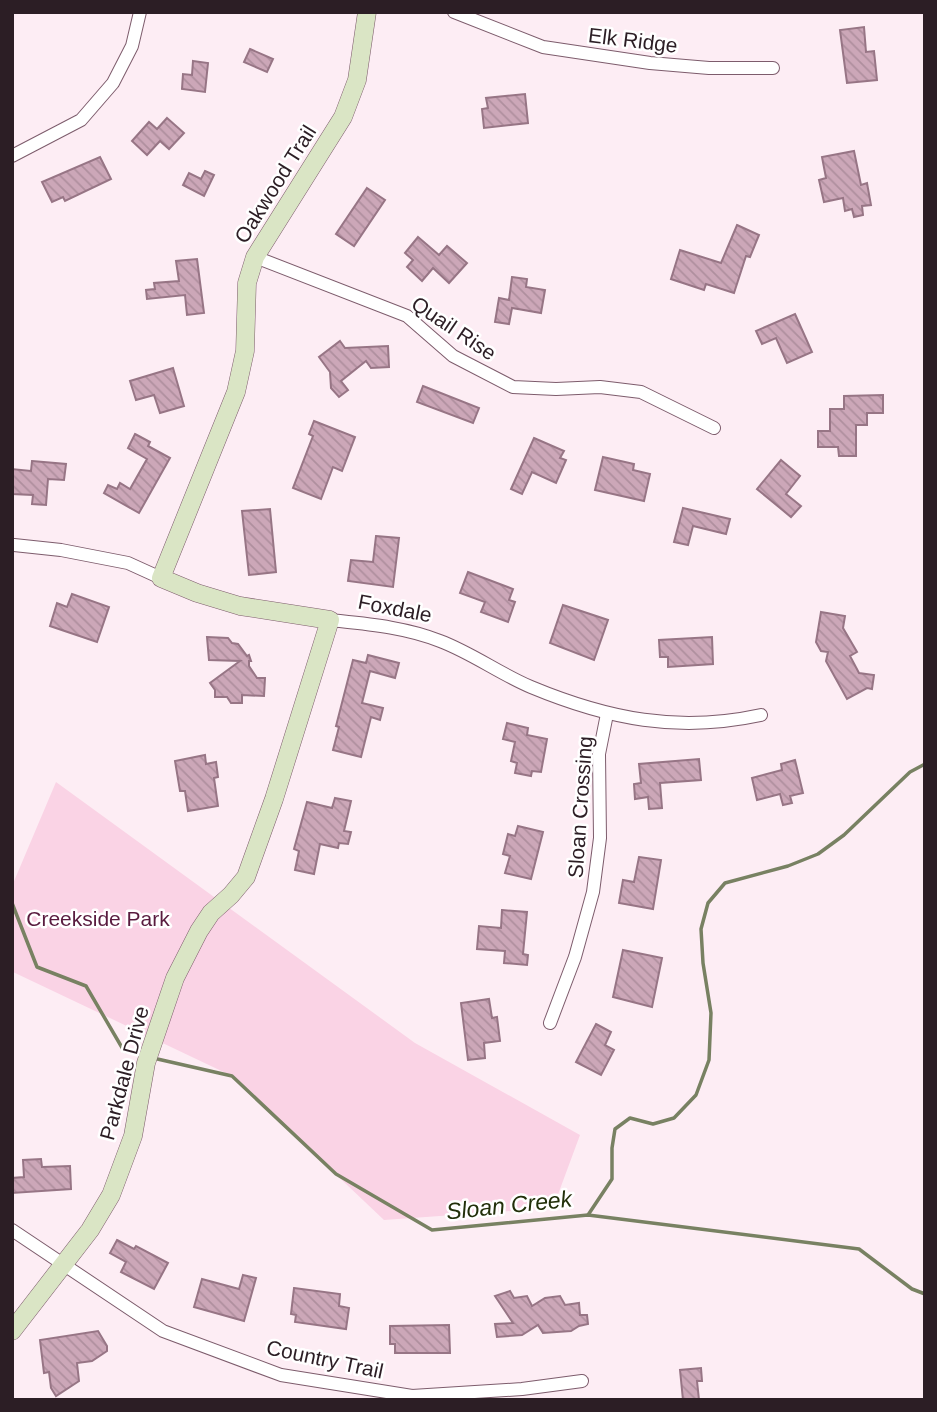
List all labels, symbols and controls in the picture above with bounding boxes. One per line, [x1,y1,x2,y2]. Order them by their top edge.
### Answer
street label: Elk Ridge [587,23,679,57]
street label: Oakwood Trail [230,121,320,247]
street label: Quail Rise [407,291,501,365]
street label: Foxdale [356,590,434,626]
street label: Sloan Crossing [564,735,596,879]
park label: Creekside Park [26,907,170,930]
street label: Parkdale Drive [95,1004,153,1142]
water label: Sloan Creek [445,1185,575,1225]
street label: Country Trail [264,1335,386,1383]

